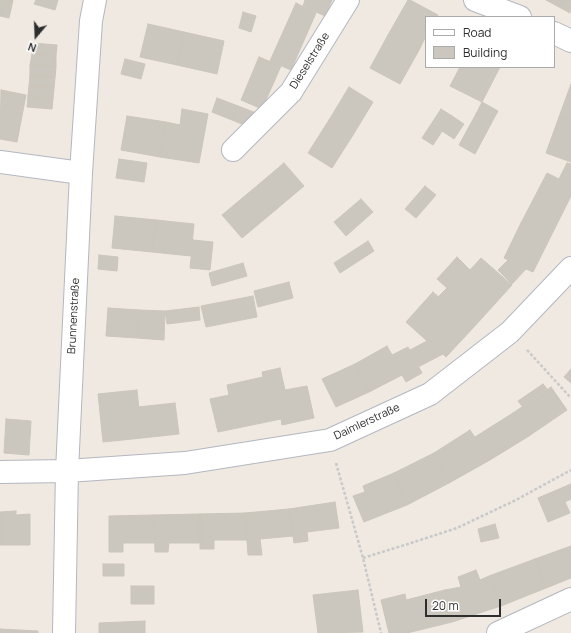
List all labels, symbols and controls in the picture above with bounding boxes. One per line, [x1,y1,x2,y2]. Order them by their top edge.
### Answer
north arrow [16,16,56,56]
legend [425,16,555,68]
text: Road [463,24,491,41]
street label: Dieselstraße [287,30,333,92]
text: N [26,39,38,56]
text: Building [463,44,507,61]
street label: Brunnenstraße [65,278,83,354]
street label: Daimlerstraße [332,401,402,443]
scale bar [427,591,503,617]
text: 20 m [432,597,459,614]

